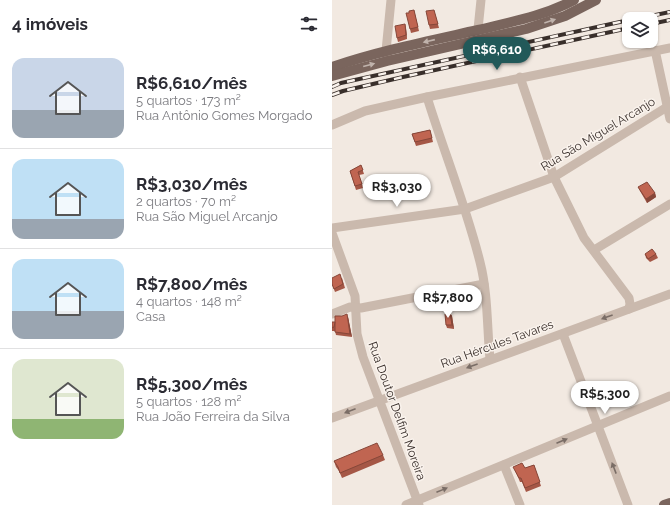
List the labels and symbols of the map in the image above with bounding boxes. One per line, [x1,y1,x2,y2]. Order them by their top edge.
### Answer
one-way arrow [544,18,556,24]
pin: R$6,610 [460,37,534,71]
one-way arrow [423,38,435,44]
one-way arrow [363,62,376,68]
street label: Rua São Miguel Arcanjo [538,94,658,174]
pin: R$3,030 [360,174,434,208]
pin: R$7,800 [411,285,485,319]
one-way arrow [601,314,613,320]
street label: Rua Hércules Tavares [439,317,555,371]
street label: Rua Doutor Delfim Moreira [365,340,429,482]
one-way arrow [465,363,477,369]
pin: R$5,300 [568,381,642,415]
one-way arrow [343,409,355,415]
one-way arrow [557,437,569,443]
one-way arrow [611,462,617,474]
one-way arrow [437,487,449,493]

